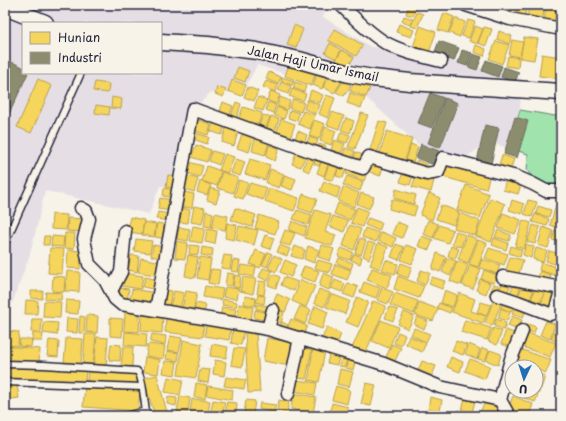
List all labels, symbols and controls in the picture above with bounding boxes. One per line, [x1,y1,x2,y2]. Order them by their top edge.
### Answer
legend [22,22,162,74]
text: Hunian [58,28,100,46]
street label: Jalan Haji Umar Ismail [246,40,381,86]
text: Industri [58,48,102,66]
north arrow [504,359,544,399]
text: U [518,381,528,398]

